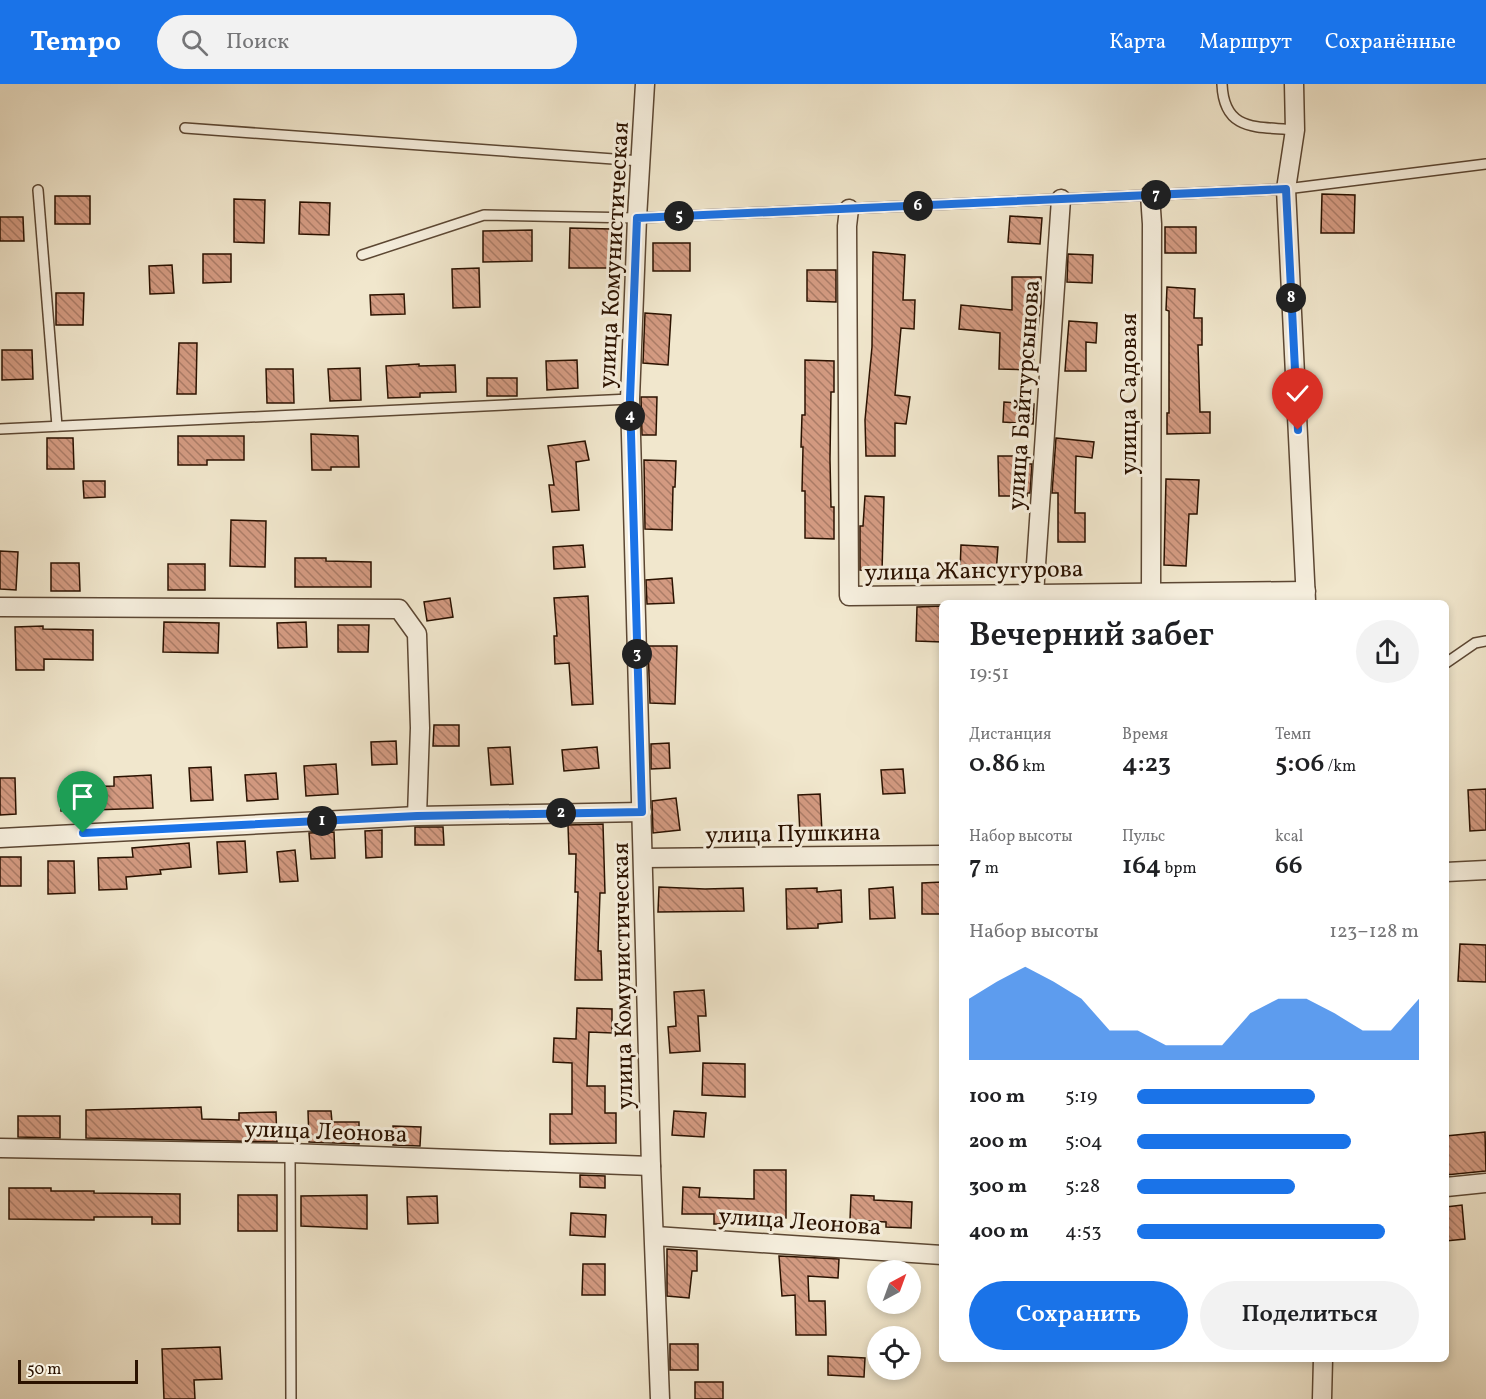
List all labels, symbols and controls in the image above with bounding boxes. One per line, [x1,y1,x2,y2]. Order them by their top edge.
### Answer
search box [157,15,577,69]
text: Tempo [30,23,121,62]
icon: search [178,26,211,59]
text: Поиск [226,27,289,58]
text: Карта [1109,28,1166,57]
text: Маршрут [1199,28,1292,57]
text: Сохранённые [1325,28,1456,57]
street label: улица Комунистическая [591,121,639,389]
pin: 7 [1141,180,1171,210]
text: 7 [1152,184,1160,206]
pin: 6 [903,191,933,221]
text: 6 [914,195,922,217]
pin: 5 [664,201,694,231]
text: 5 [675,205,683,227]
street label: улица Байтурсынова [1000,279,1050,511]
pin: 8 [1276,283,1306,313]
text: 8 [1287,287,1295,309]
street label: улица Садовая [1113,313,1147,475]
pin [1272,368,1323,430]
icon: check [1281,377,1314,410]
pin: 4 [615,401,645,431]
text: 4 [625,405,635,427]
street label: улица Жансугурова [864,553,1084,591]
text: Вечерний забег [969,614,1214,660]
button: share [1356,620,1419,683]
pin: 3 [622,639,652,669]
text: 3 [633,643,641,665]
text: 19:51 [969,660,1009,688]
text: Дистанция [969,724,1051,746]
text: Время [1122,724,1168,746]
text: Темп [1275,724,1311,746]
text: 0.86 [969,746,1019,782]
text: 4:23 [1122,746,1171,782]
text: 5:06 [1275,746,1324,782]
text: km [1019,756,1045,778]
text: /km [1324,756,1356,778]
pin [57,771,108,833]
icon: arrive [66,780,99,813]
pin: 2 [546,798,576,828]
text: 2 [557,802,565,824]
pin: 1 [307,806,337,836]
text: 1 [319,810,325,832]
street label: улица Пушкина [705,816,881,854]
text: Набор высоты [969,826,1073,848]
text: Пульс [1122,826,1165,848]
text: kcal [1275,826,1303,848]
street label: улица Комунистическая [605,842,643,1110]
text: 7 [969,848,982,884]
text: 164 [1122,848,1161,884]
text: 66 [1275,848,1303,884]
text: m [982,858,999,880]
text: bpm [1161,858,1197,880]
text: Набор высоты [969,918,1099,946]
text: 123–128 m [1329,918,1419,946]
text: 100 m [969,1083,1025,1111]
text: 5:19 [1065,1083,1097,1111]
street label: улица Леонова [244,1113,408,1153]
text: 200 m [969,1128,1027,1156]
text: 5:04 [1065,1128,1103,1156]
text: 300 m [969,1173,1027,1201]
text: 5:28 [1065,1173,1100,1201]
street label: улица Леонова [717,1200,883,1246]
text: 400 m [969,1218,1029,1246]
text: 4:53 [1065,1218,1102,1246]
north arrow [867,1260,921,1314]
map controls [867,1260,921,1380]
button: Сохранить [969,1281,1188,1350]
button: Поделиться [1200,1281,1419,1350]
button: locate [867,1326,921,1380]
scale bar [18,1357,138,1384]
text: 50 m [27,1359,61,1381]

